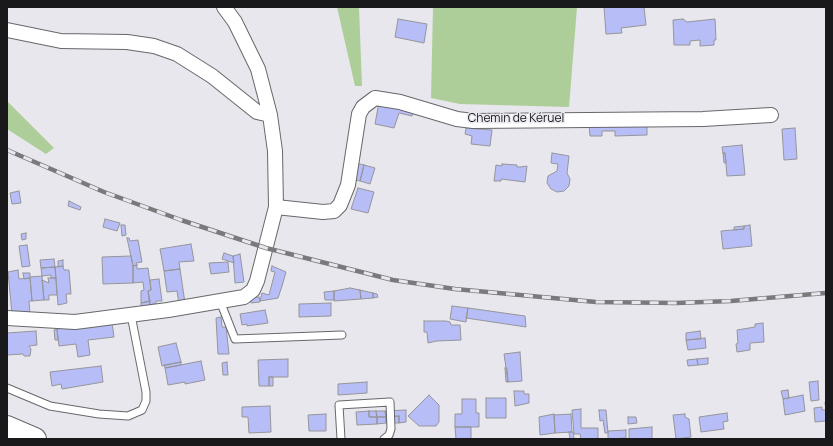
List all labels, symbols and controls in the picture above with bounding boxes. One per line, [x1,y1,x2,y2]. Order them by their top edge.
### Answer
street label: Chemin de Kéruel [468,112,564,126]

